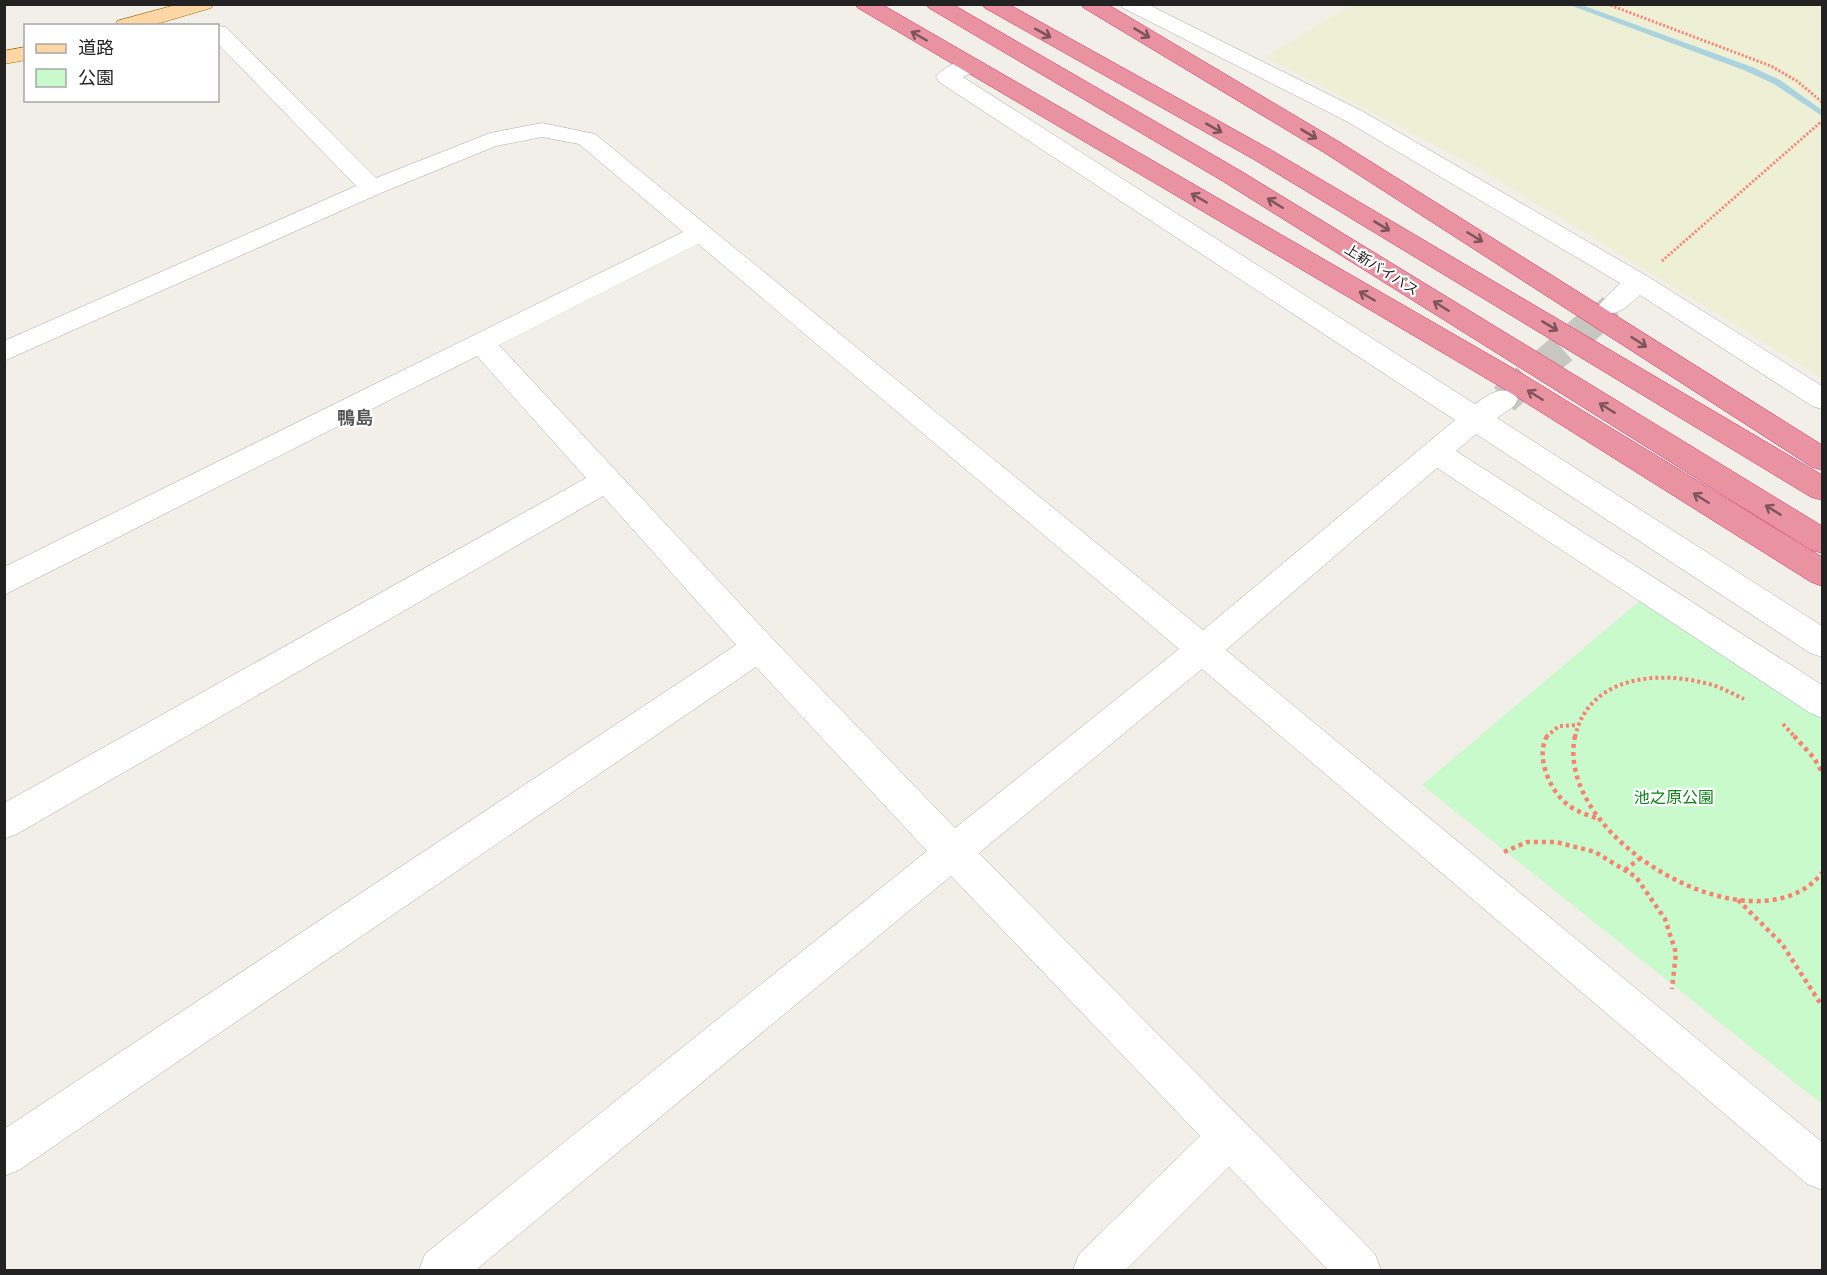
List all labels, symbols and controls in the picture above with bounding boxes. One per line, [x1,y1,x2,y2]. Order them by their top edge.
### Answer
legend [24,24,219,102]
one-way arrow [1034,28,1052,39]
one-way arrow [1133,28,1150,40]
one-way arrow [911,29,928,41]
text: 道路 [78,35,114,59]
text: 公園 [78,65,114,89]
one-way arrow [1205,122,1222,134]
one-way arrow [1300,129,1317,141]
one-way arrow [1191,192,1208,204]
one-way arrow [1267,197,1284,209]
one-way arrow [1373,221,1390,233]
one-way arrow [1466,232,1483,244]
street label: 上新バイパス [1341,239,1423,299]
one-way arrow [1359,290,1376,302]
one-way arrow [1433,299,1450,311]
one-way arrow [1541,321,1558,333]
one-way arrow [1630,336,1647,348]
one-way arrow [1527,389,1544,401]
one-way arrow [1599,401,1616,413]
district label: 鴨島 [337,405,373,429]
one-way arrow [1693,491,1710,503]
one-way arrow [1765,504,1782,516]
park label: 池之原公園 [1634,786,1714,808]

